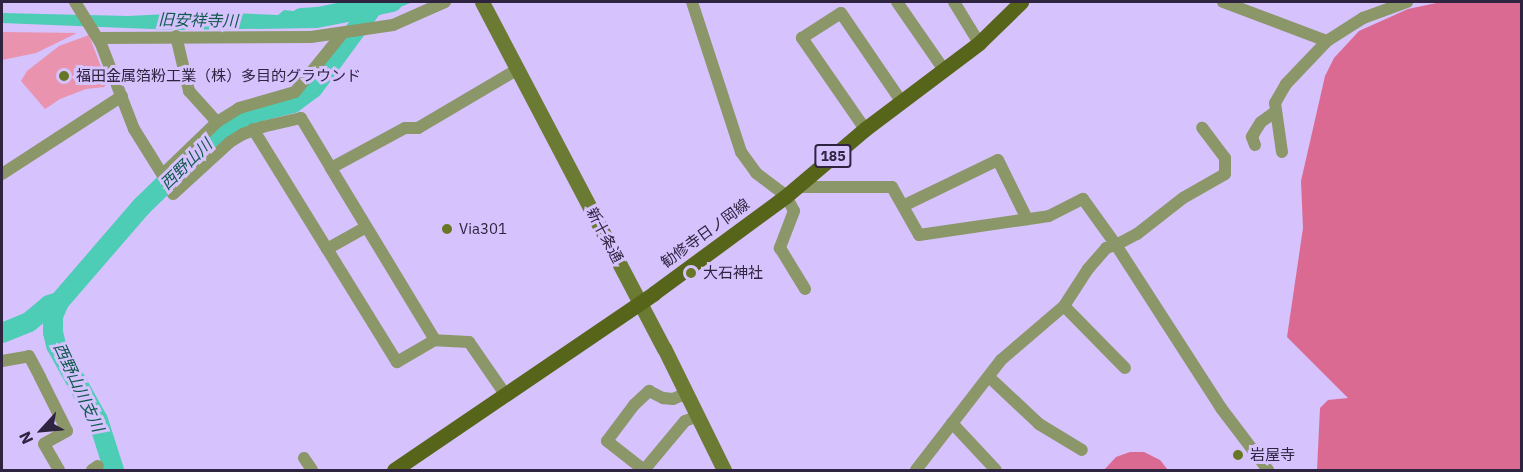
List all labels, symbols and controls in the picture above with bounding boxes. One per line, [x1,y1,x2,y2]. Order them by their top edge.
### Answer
water label: 旧安祥寺川 [158,10,238,30]
place label: 福田金属箔粉工業（株）多目的グラウンド [76,67,361,85]
marker: 福田金属箔粉工業（株）多目的グラウンド [57,69,71,83]
water label: 西野山川 [156,135,216,193]
road number: 185 [814,145,852,167]
street label: 勧修寺日ノ岡線 [657,195,753,271]
street label: 新十条通 [583,204,627,266]
place label: Via301 [459,220,507,238]
marker: Via301 [440,222,454,236]
place label: 大石神社 [703,264,763,282]
marker: 大石神社 [684,266,698,280]
water label: 西野山川支川 [50,339,108,435]
north arrow [12,400,72,460]
text: N [14,428,37,447]
place label: 岩屋寺 [1250,446,1295,464]
marker: 岩屋寺 [1231,448,1245,462]

